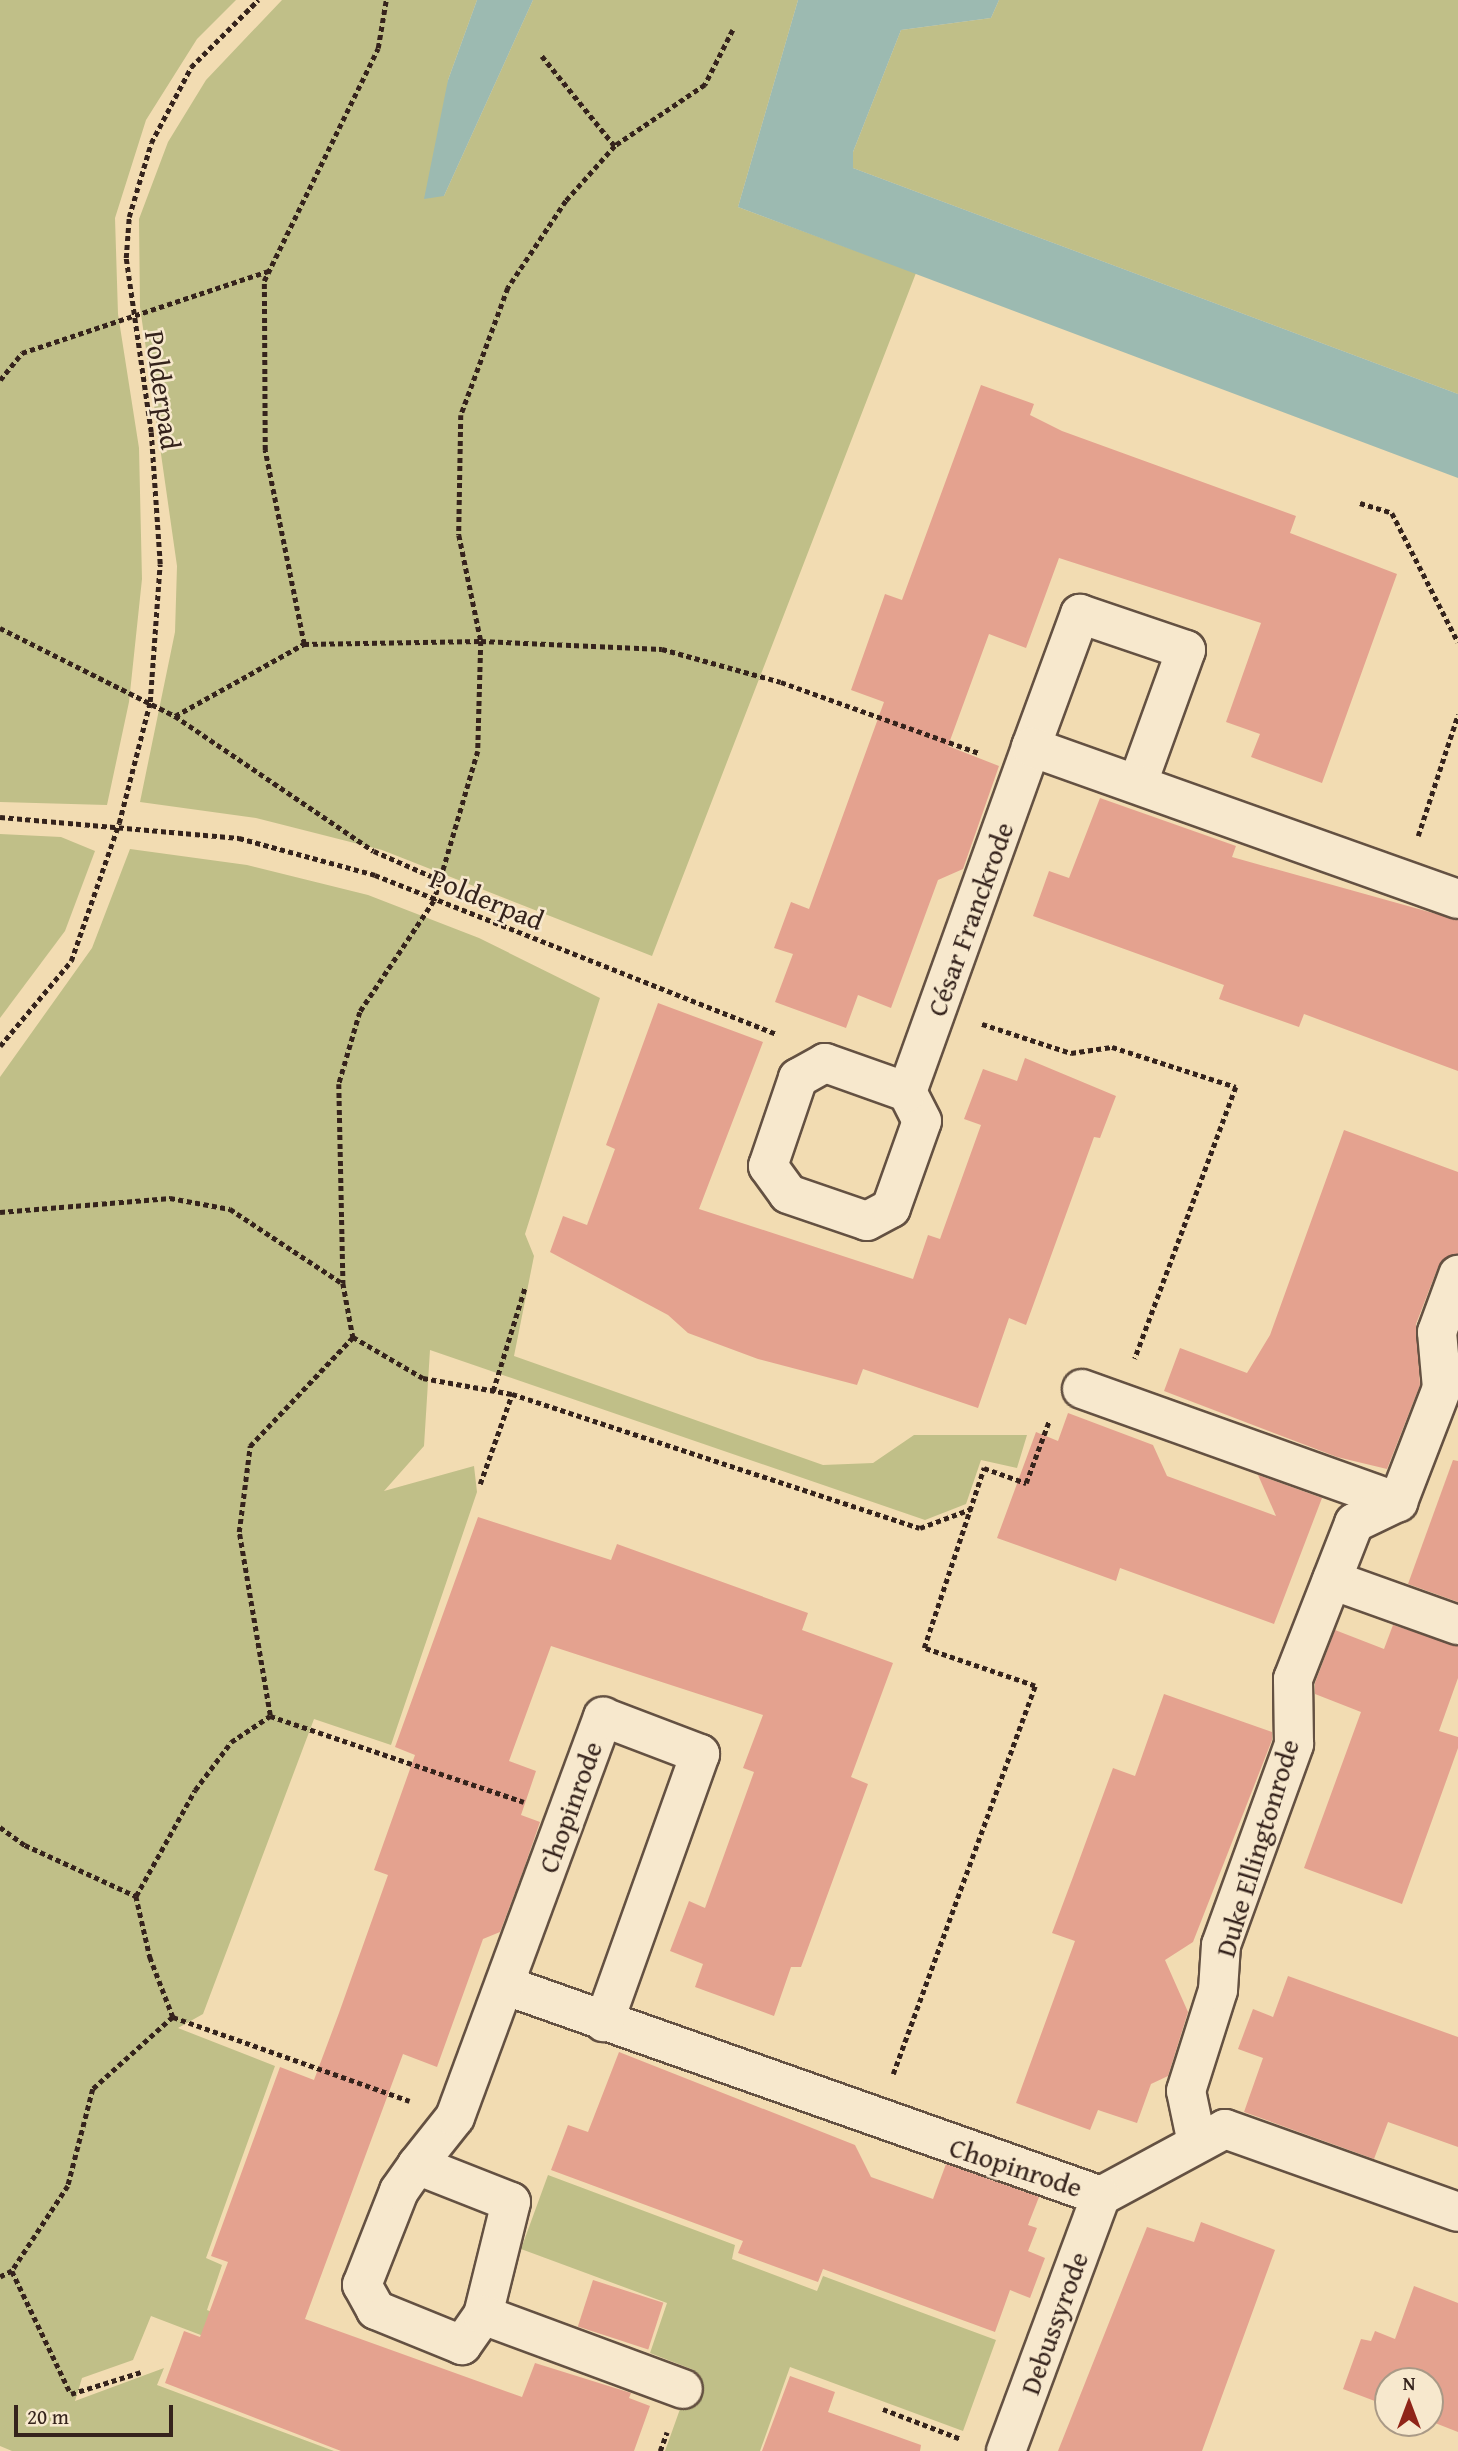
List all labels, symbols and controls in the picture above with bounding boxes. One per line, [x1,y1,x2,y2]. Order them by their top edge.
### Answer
street label: Polderpad [138,328,188,452]
street label: César Franckrode [919,817,1021,1021]
street label: Polderpad [425,861,549,937]
street label: Duke Ellingtonrode [1208,1735,1306,1961]
street label: Chopinrode [531,1737,609,1877]
street label: Chopinrode [945,2130,1087,2204]
street label: Debussyrode [1013,2247,1095,2399]
north arrow [1374,2367,1444,2437]
text: N [1403,2369,1415,2397]
scale bar [18,2392,177,2436]
text: 20 m [27,2401,69,2432]

